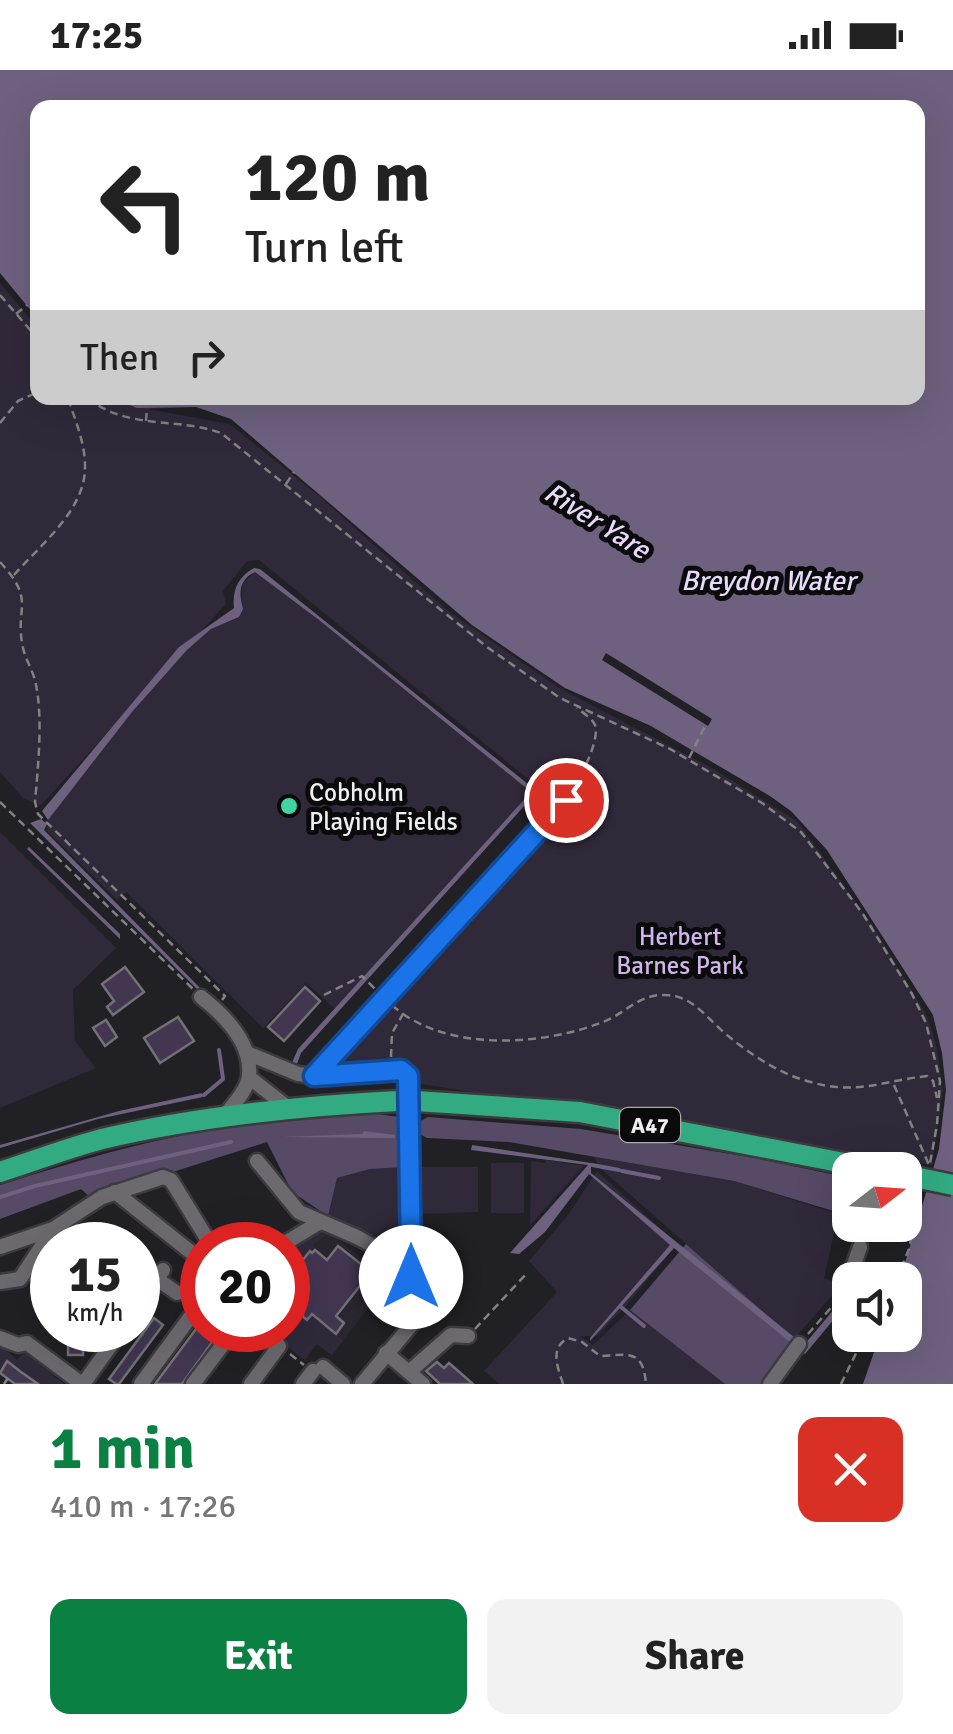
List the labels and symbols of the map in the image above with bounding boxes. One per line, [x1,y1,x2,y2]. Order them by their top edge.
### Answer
water label: River Yare [538,475,658,568]
water label: Breydon Water [681,564,859,598]
pin [524,758,609,843]
place label: Cobholm Playing Fields [309,777,458,837]
marker: Cobholm Playing Fields [278,795,300,817]
park label: Herbert Barnes Park [616,921,744,981]
road number: A47 [620,1108,680,1142]
north arrow [832,1152,922,1242]
speed limit sign: 20 [180,1222,310,1352]
position arrow [359,1225,463,1329]

